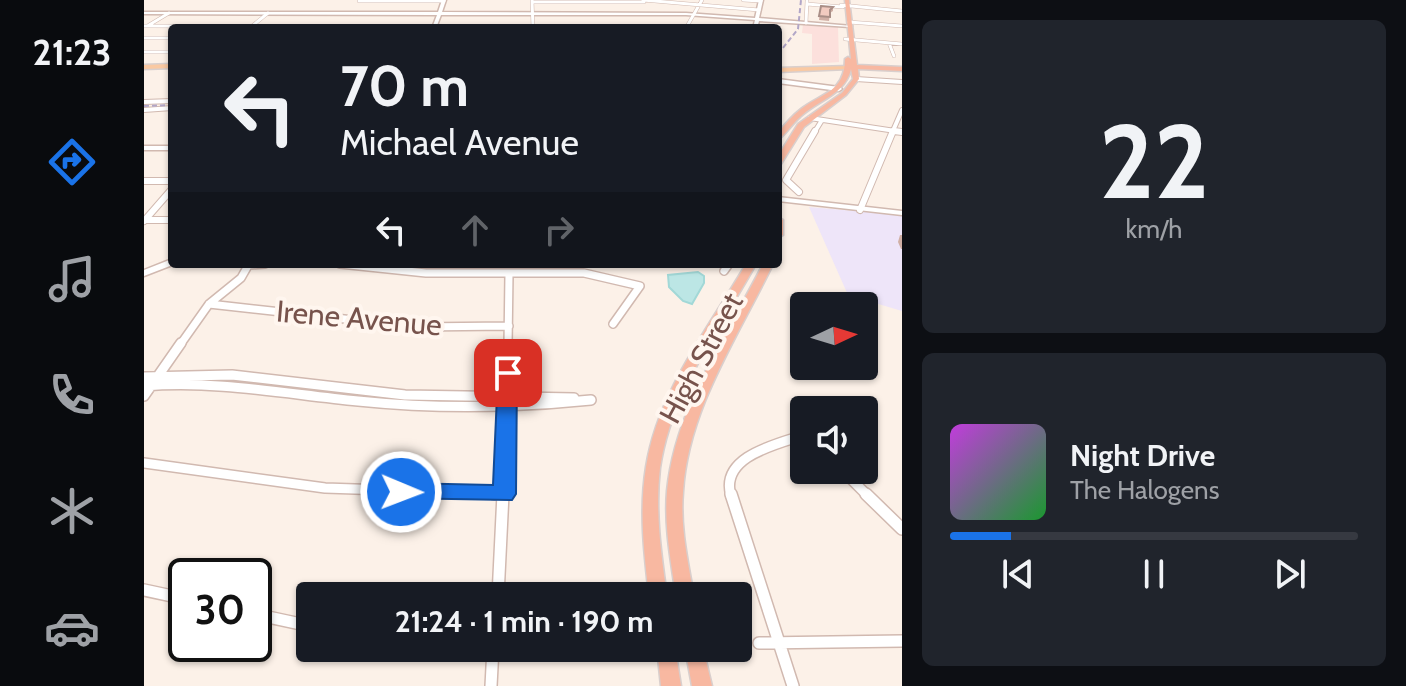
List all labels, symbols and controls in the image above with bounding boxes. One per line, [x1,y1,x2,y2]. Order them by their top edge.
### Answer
text: 21:23 [33,30,111,74]
text: 70 m [340,52,469,120]
icon: left [208,56,312,160]
text: 22 [1099,98,1209,224]
text: Michael Avenue [340,120,579,164]
icon: directions [44,134,100,190]
icon: left [369,208,413,252]
icon: ahead [453,208,497,252]
icon: right [537,208,581,252]
text: km/h [1126,213,1182,245]
icon: music [44,251,100,307]
street label: High Street [651,286,751,430]
street label: Irene Avenue [275,292,443,344]
north arrow [790,292,878,380]
map controls [790,292,878,484]
pin [474,339,542,407]
icon: arrive [486,351,530,395]
icon: phone [44,367,100,423]
button: sound [790,396,878,484]
text: Night Drive [1070,437,1215,474]
position arrow [359,450,443,534]
text: The Halogens [1070,474,1219,506]
icon: climate [44,483,100,539]
icon: previous [996,552,1040,596]
icon: pause [1132,552,1176,596]
icon: next [1268,552,1312,596]
speed limit sign: 30 [168,558,272,662]
icon: car [44,600,100,656]
text: 21:24 · 1 min · 190 m [395,603,653,640]

